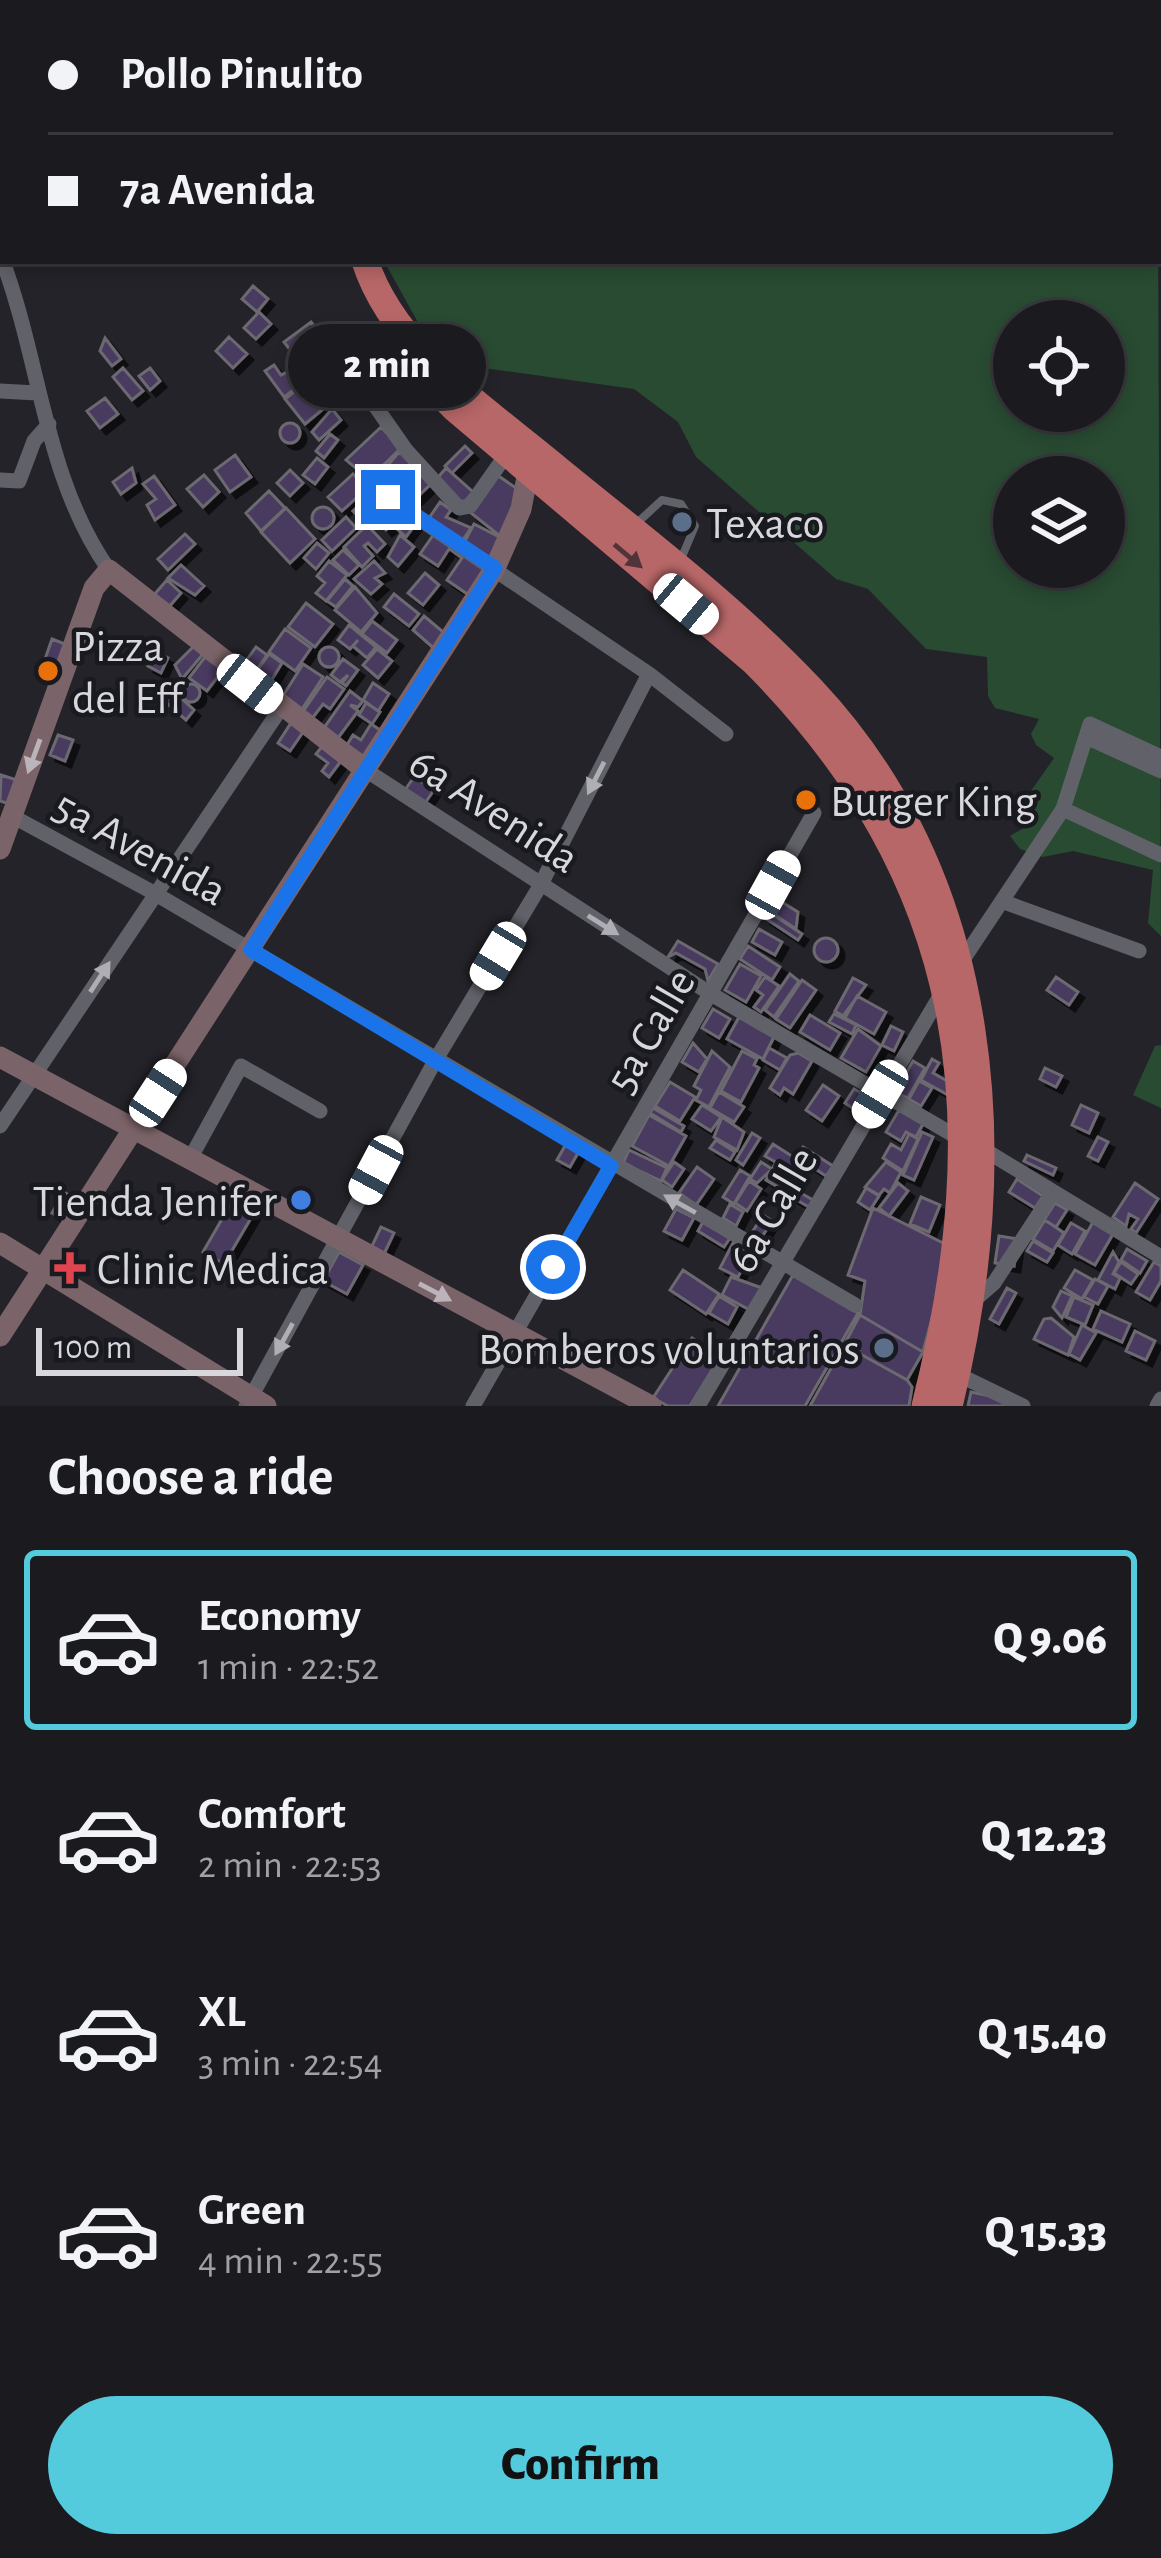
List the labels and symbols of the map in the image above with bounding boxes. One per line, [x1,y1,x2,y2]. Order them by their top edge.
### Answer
callout: 2 min [289,323,487,407]
route end [361,470,415,524]
place label: Texaco [706,502,825,547]
marker: Texaco [669,509,695,535]
one-way arrow [613,542,643,569]
car [647,567,725,641]
place label: Pizza del Eff [72,625,185,722]
car [211,648,289,720]
marker: Pizza del Eff [35,658,61,684]
one-way arrow [24,738,42,774]
street label: 6a Avenida [401,740,586,882]
one-way arrow [586,761,606,795]
place label: Burger King [830,780,1037,825]
street label: 5a Avenida [46,784,234,915]
marker: Burger King [793,787,819,813]
car [740,845,806,925]
one-way arrow [587,914,619,936]
car [464,916,532,996]
one-way arrow [88,961,110,994]
street label: 5a Calle [598,962,704,1101]
car [123,1053,193,1133]
car [846,1054,914,1134]
car [343,1130,409,1210]
street label: 6a Calle [720,1140,827,1281]
place label: Tienda Jenifer [33,1180,277,1225]
marker: Tienda Jenifer [288,1187,314,1213]
one-way arrow [662,1194,697,1215]
route start [526,1240,580,1294]
place label: Clinic Medica [97,1248,328,1293]
marker: Clinic Medica [54,1252,86,1284]
one-way arrow [417,1281,452,1302]
one-way arrow [274,1321,295,1356]
scale bar [36,1322,243,1375]
place label: Bomberos voluntarios [478,1328,860,1373]
marker: Bomberos voluntarios [871,1335,897,1361]

